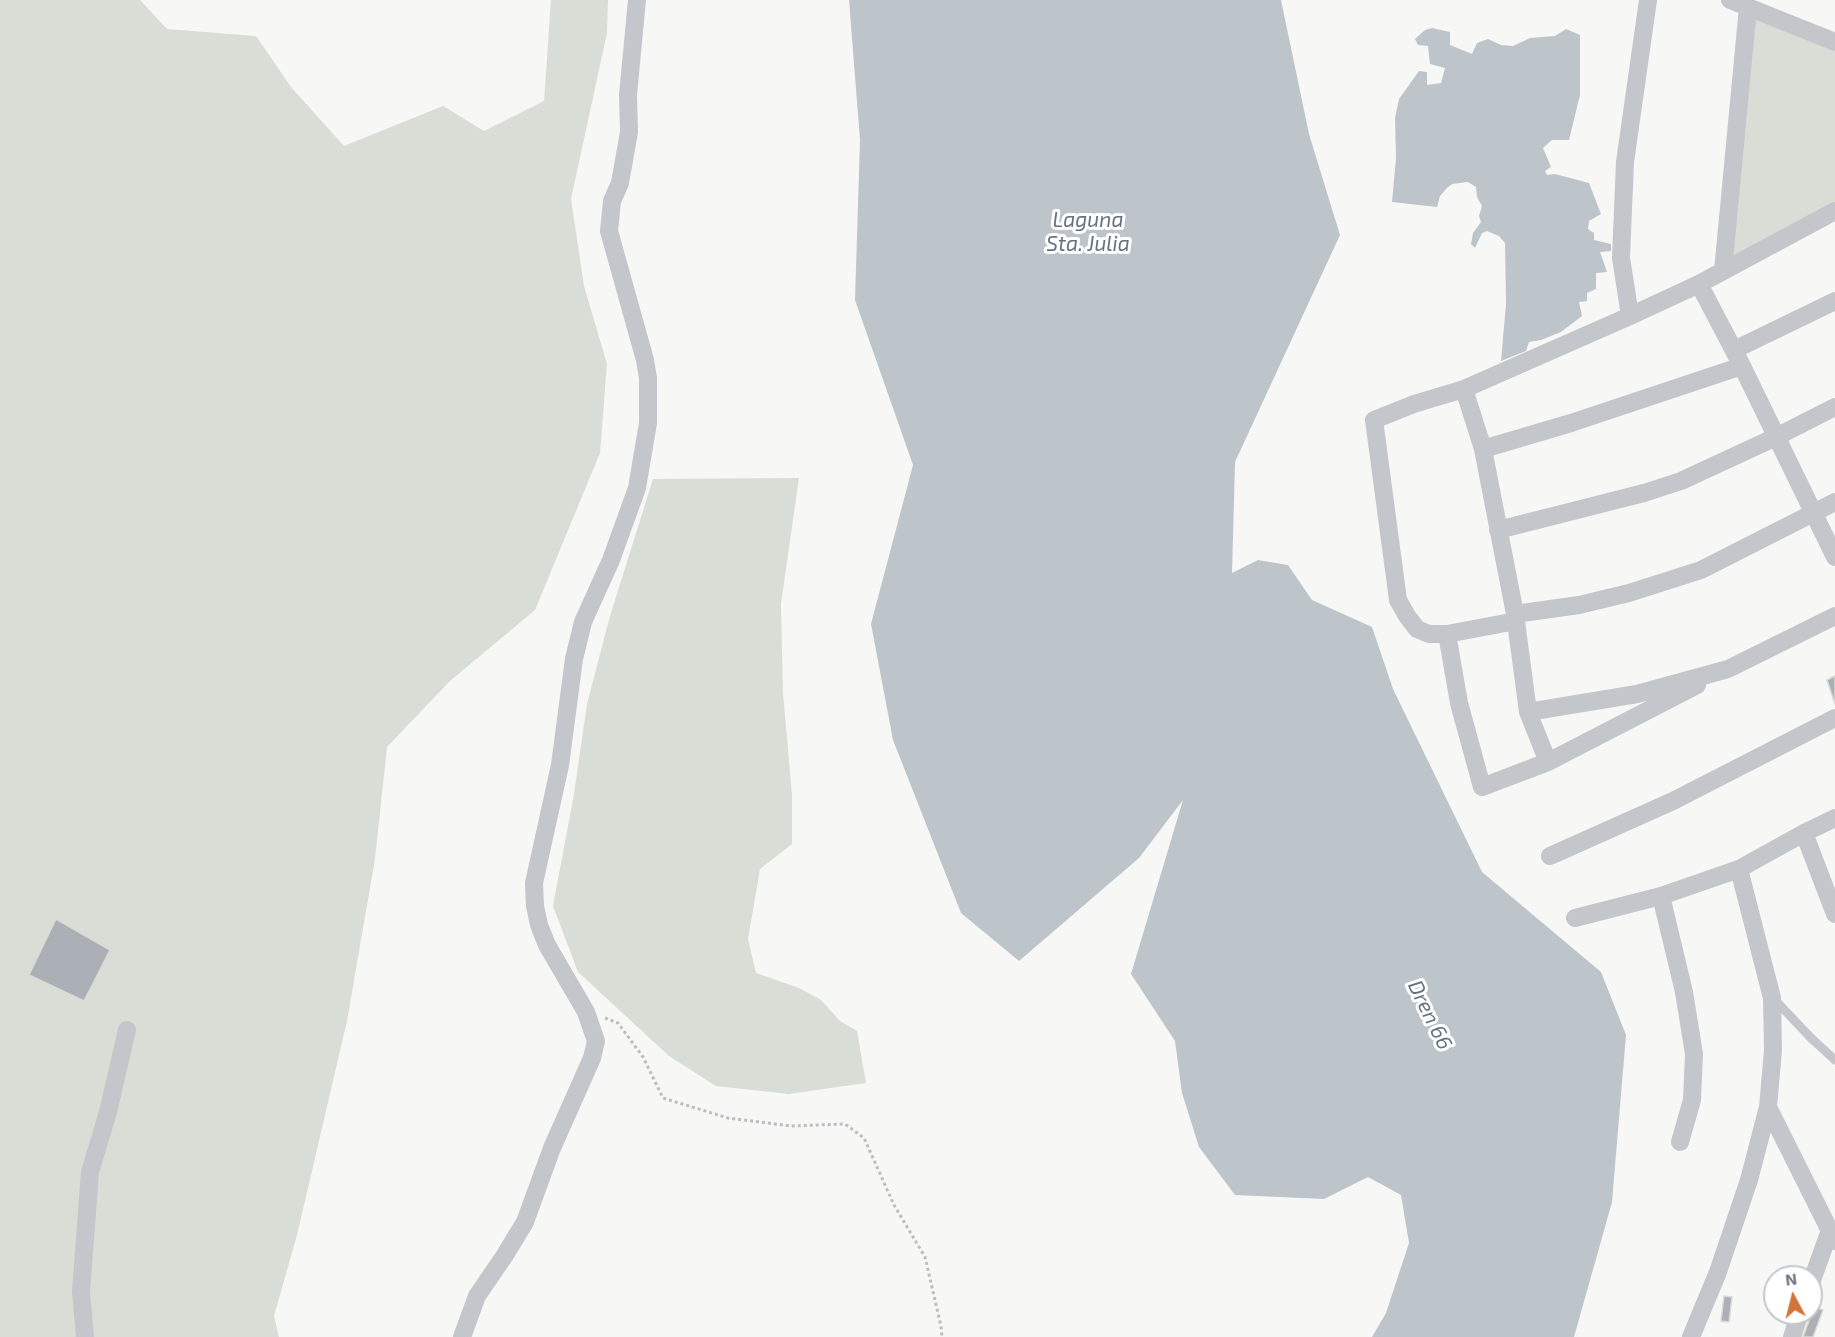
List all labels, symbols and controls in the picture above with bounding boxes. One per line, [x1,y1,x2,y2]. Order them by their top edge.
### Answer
water label: Laguna Sta. Julia [1046,207,1130,257]
water label: Dren 66 [1402,976,1458,1054]
north arrow [1763,1265,1823,1325]
text: N [1784,1268,1798,1289]

